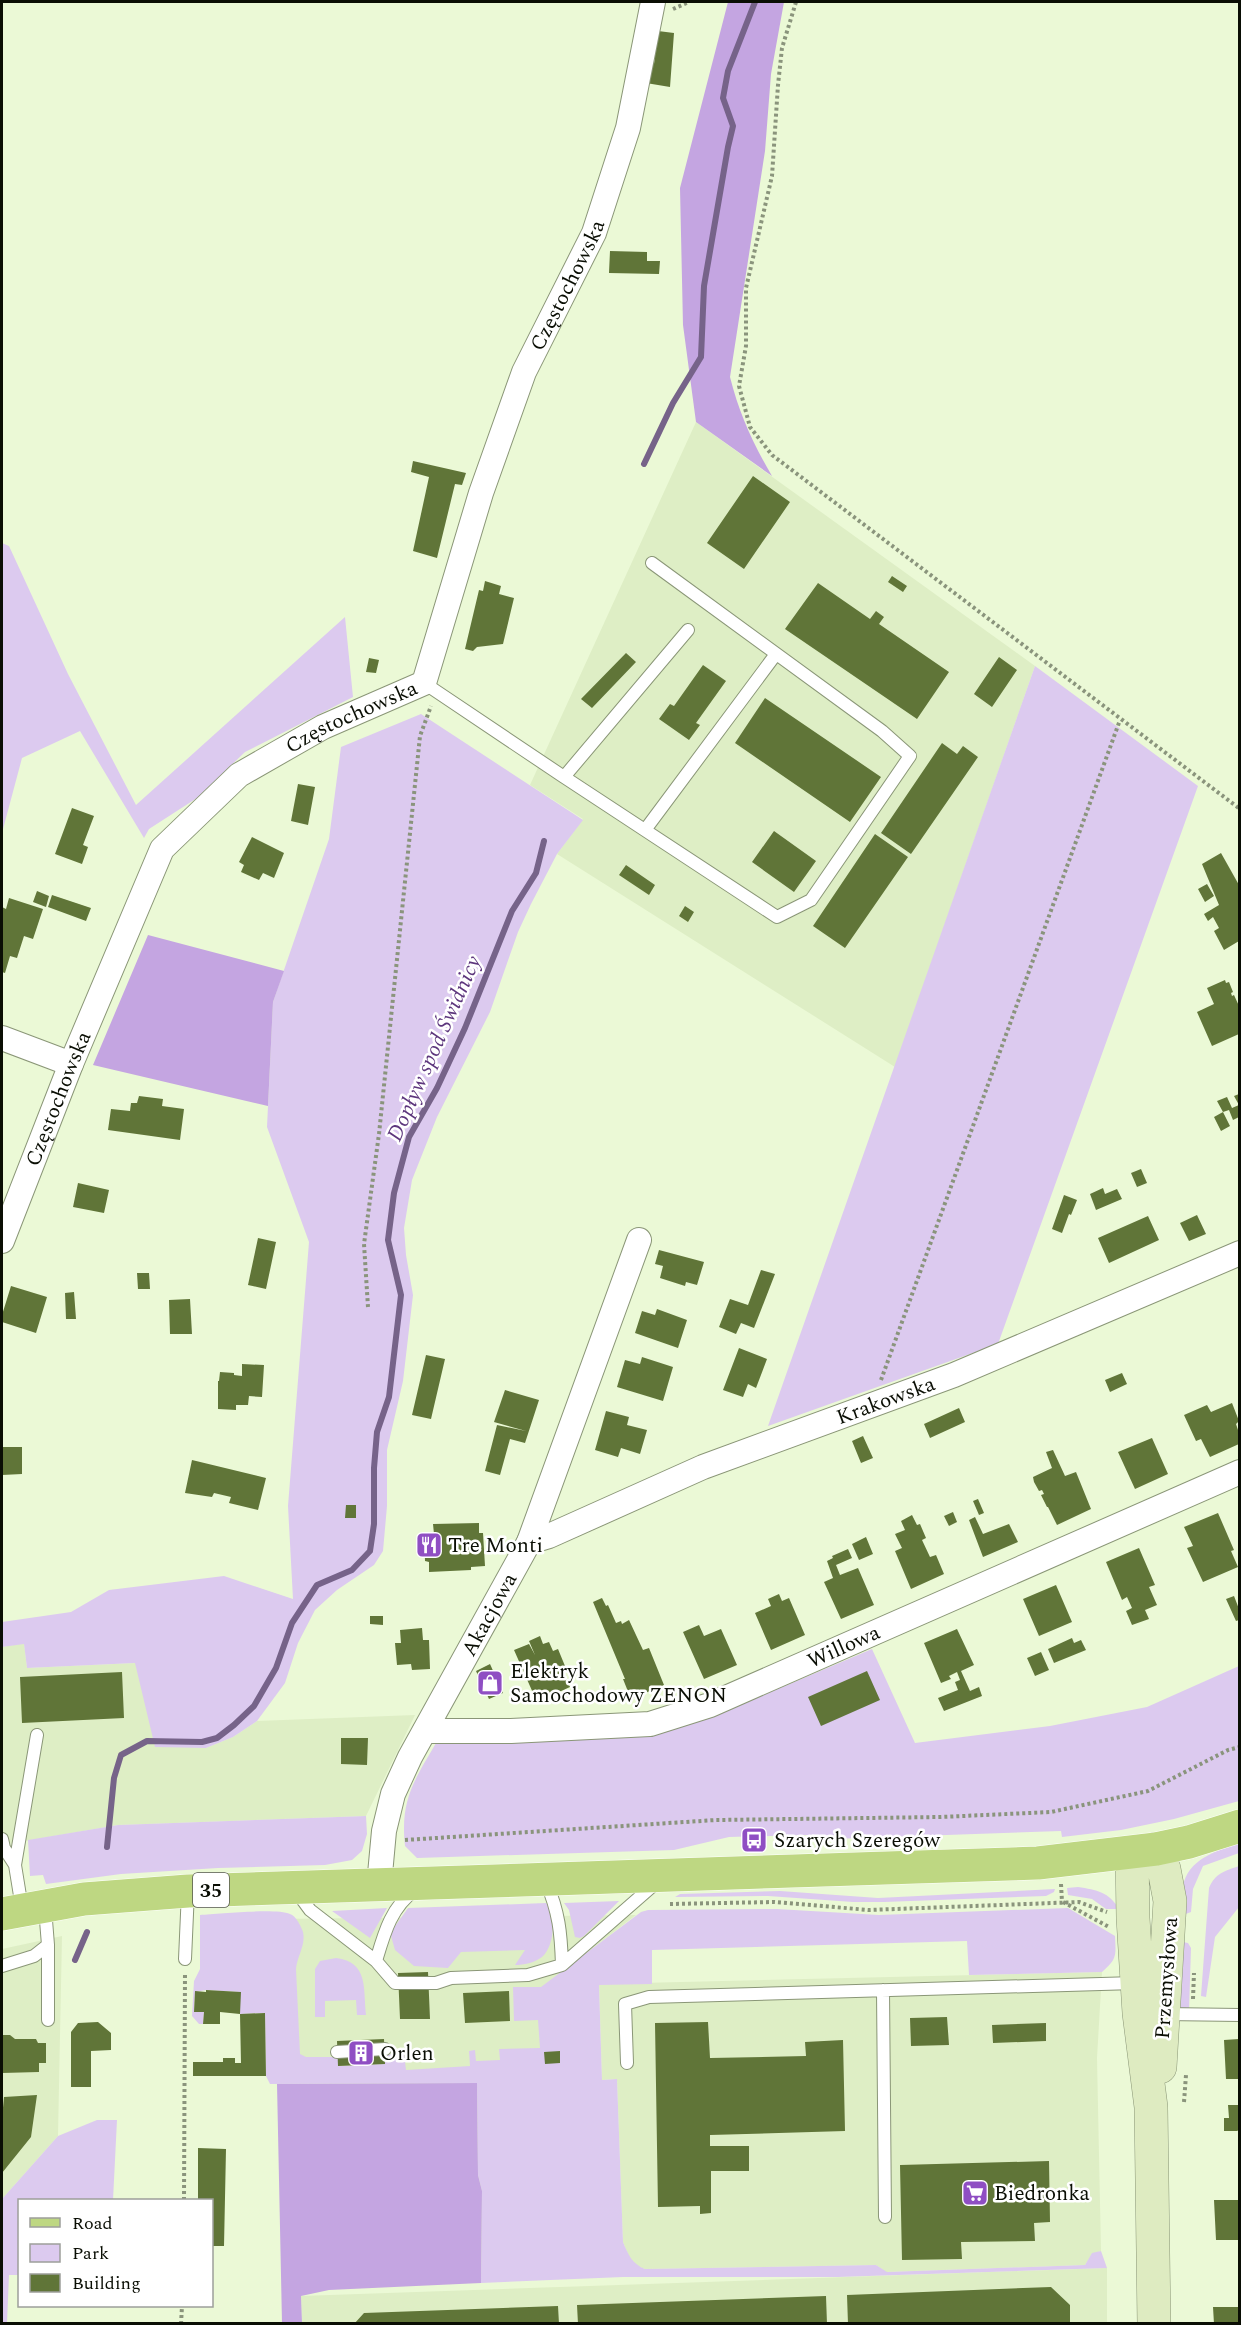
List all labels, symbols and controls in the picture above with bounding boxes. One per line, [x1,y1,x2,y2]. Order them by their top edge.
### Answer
street label: Częstochowska [522,215,614,357]
street label: Częstochowska [280,672,423,762]
water label: Dopływ spod Świdnicy [379,950,490,1147]
street label: Częstochowska [18,1026,100,1171]
street label: Krakowska [832,1368,940,1434]
restaurant icon: Tre Monti [414,1530,444,1560]
place label: Tre Monti [448,1530,543,1562]
street label: Akacjowa [454,1567,526,1663]
street label: Willowa [802,1617,886,1677]
place label: Elektryk Samochodowy ZENON [510,1656,727,1712]
shop icon: Elektryk Samochodowy ZENON [475,1668,505,1698]
bus stop icon: Szarych Szeregów [739,1825,769,1855]
place label: Szarych Szeregów [774,1825,941,1857]
road number: 35 [193,1873,229,1907]
street label: Przemysłowa [1147,1915,1187,2040]
building icon: Orlen [346,2038,376,2068]
place label: Orlen [380,2038,434,2070]
supermarket icon: Biedronka [960,2178,990,2208]
place label: Biedronka [994,2178,1091,2210]
legend [18,2199,213,2307]
text: Road [72,2210,113,2237]
text: Park [72,2240,109,2267]
text: Building [72,2270,141,2297]

